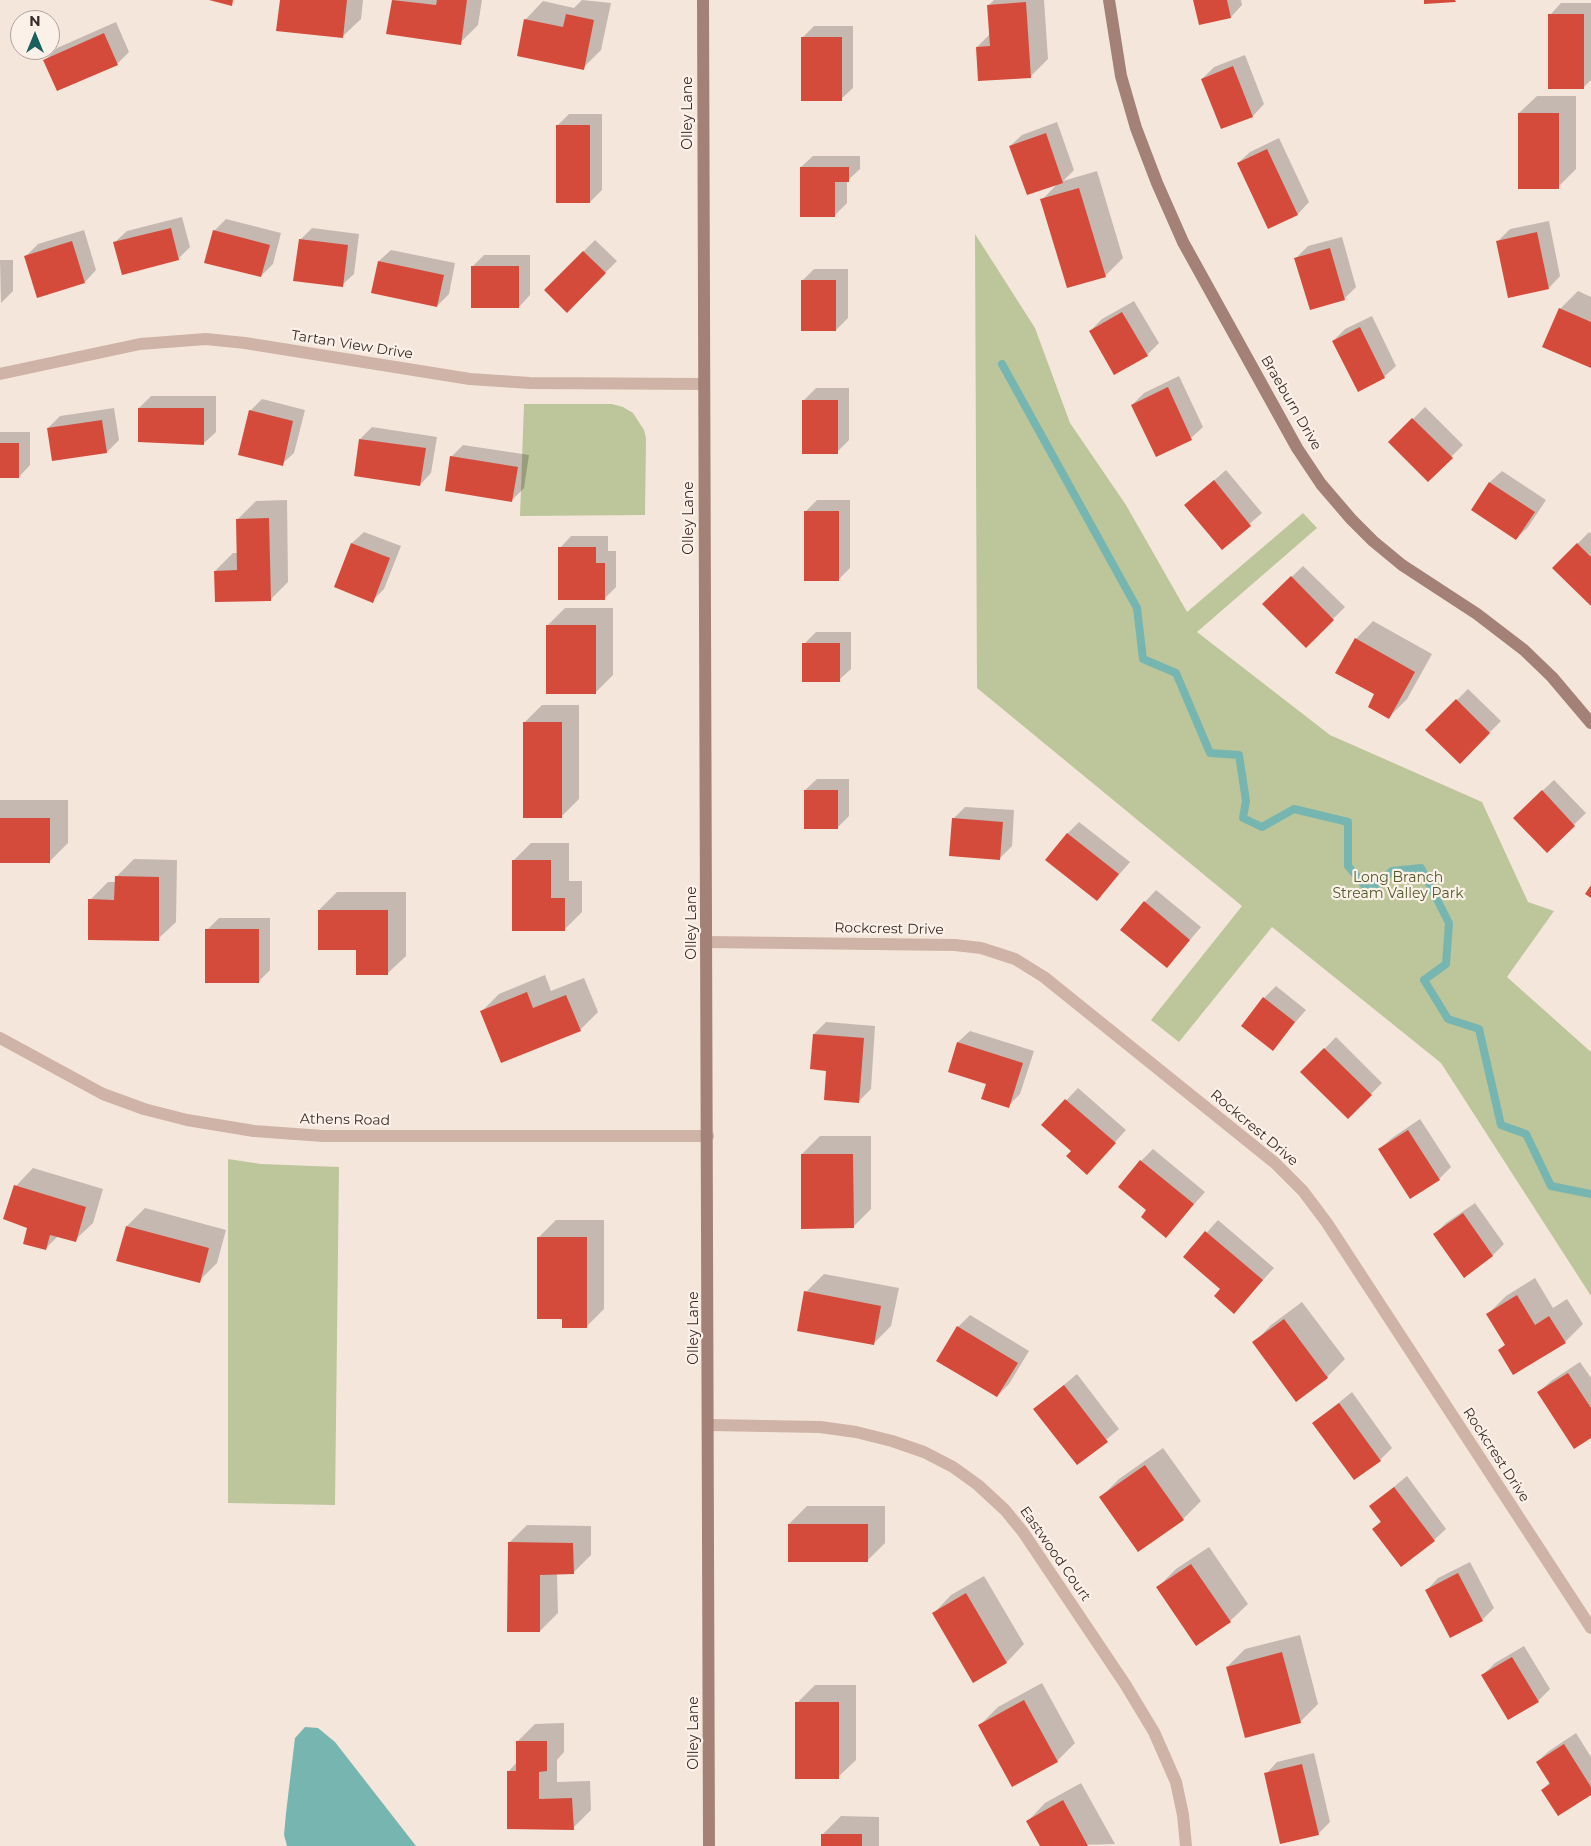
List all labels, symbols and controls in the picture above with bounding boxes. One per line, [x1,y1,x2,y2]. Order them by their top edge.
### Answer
north arrow [10,10,60,60]
text: N [29,12,41,30]
street label: Olley Lane [680,76,696,150]
street label: Tartan View Drive [290,327,414,363]
street label: Braeburn Drive [1257,353,1325,453]
street label: Olley Lane [681,481,697,555]
park label: Long Branch Stream Valley Park [1332,870,1464,902]
street label: Olley Lane [684,886,700,960]
street label: Rockcrest Drive [834,920,944,938]
street label: Rockcrest Drive [1207,1086,1301,1170]
street label: Athens Road [300,1111,390,1129]
street label: Olley Lane [686,1291,702,1365]
street label: Rockcrest Drive [1459,1405,1533,1505]
street label: Eastwood Court [1016,1503,1094,1605]
street label: Olley Lane [686,1696,702,1770]

